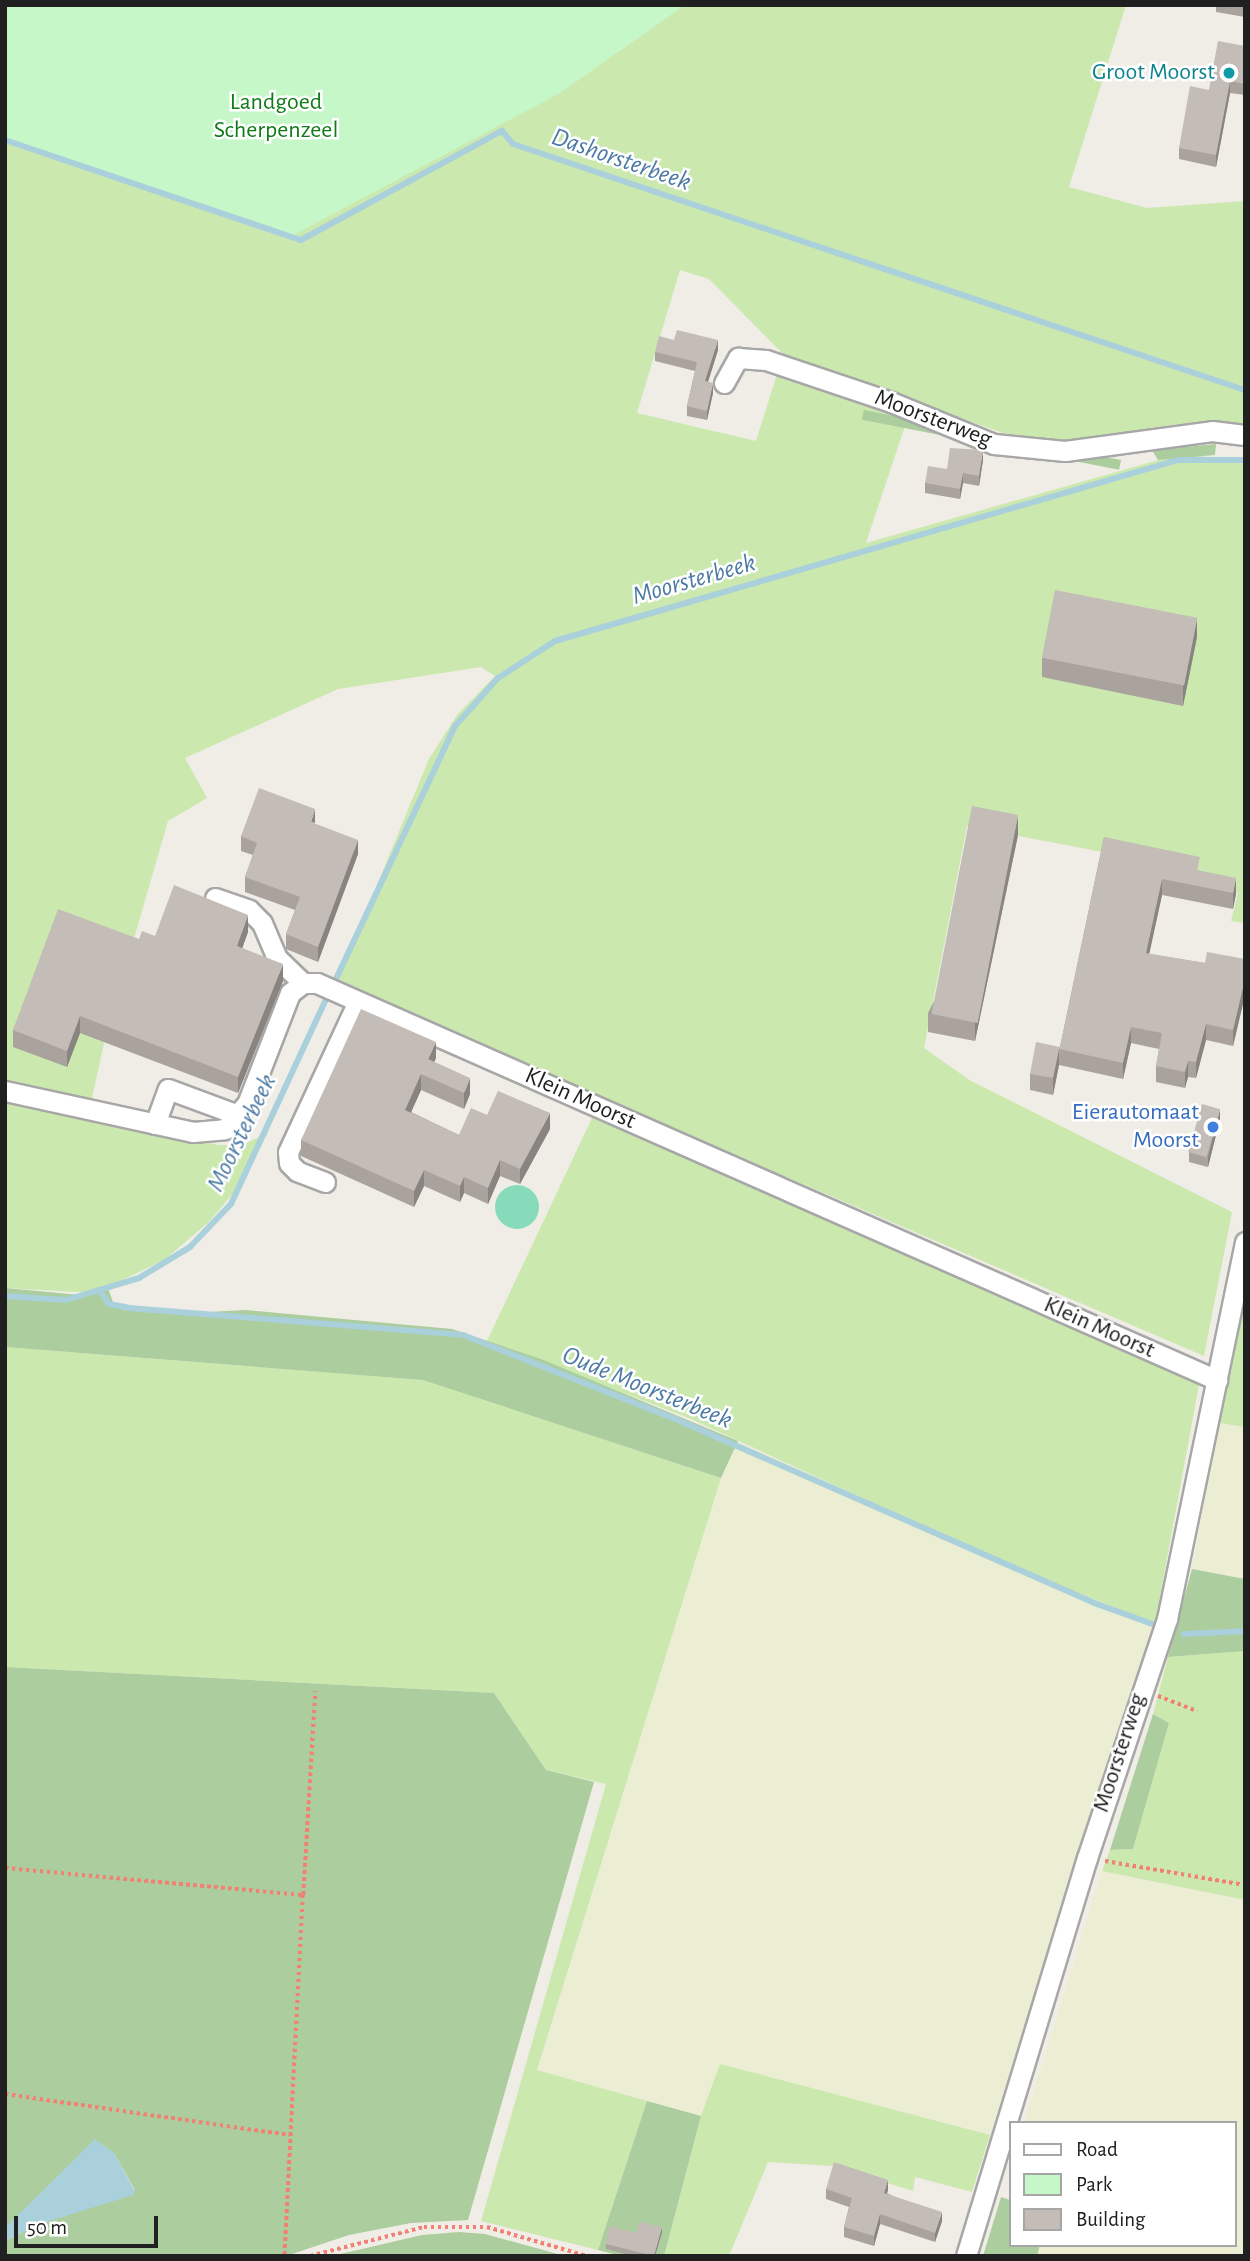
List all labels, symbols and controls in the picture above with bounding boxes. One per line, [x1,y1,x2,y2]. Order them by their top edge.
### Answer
place label: Groot Moorst [1092,59,1215,87]
marker: Groot Moorst [1221,65,1237,81]
park label: Landgoed Scherpenzeel [214,89,338,145]
water label: Dashorsterbeek [547,122,695,198]
street label: Moorsterweg [870,383,996,455]
water label: Moorsterbeek [629,548,759,612]
street label: Klein Moorst [520,1062,640,1136]
water label: Moorsterbeek [200,1069,284,1197]
place label: Eierautomaat Moorst [1072,1099,1199,1155]
marker: Eierautomaat Moorst [1205,1119,1221,1135]
street label: Klein Moorst [1039,1291,1159,1365]
water label: Oude Moorsterbeek [558,1340,736,1436]
street label: Moorsterweg [1087,1690,1153,1816]
legend [1009,2121,1236,2247]
text: Road [1076,2139,1118,2160]
text: Park [1076,2174,1112,2195]
scale bar [18,2202,161,2246]
text: Building [1076,2209,1145,2230]
text: 50 m [27,2217,67,2238]

